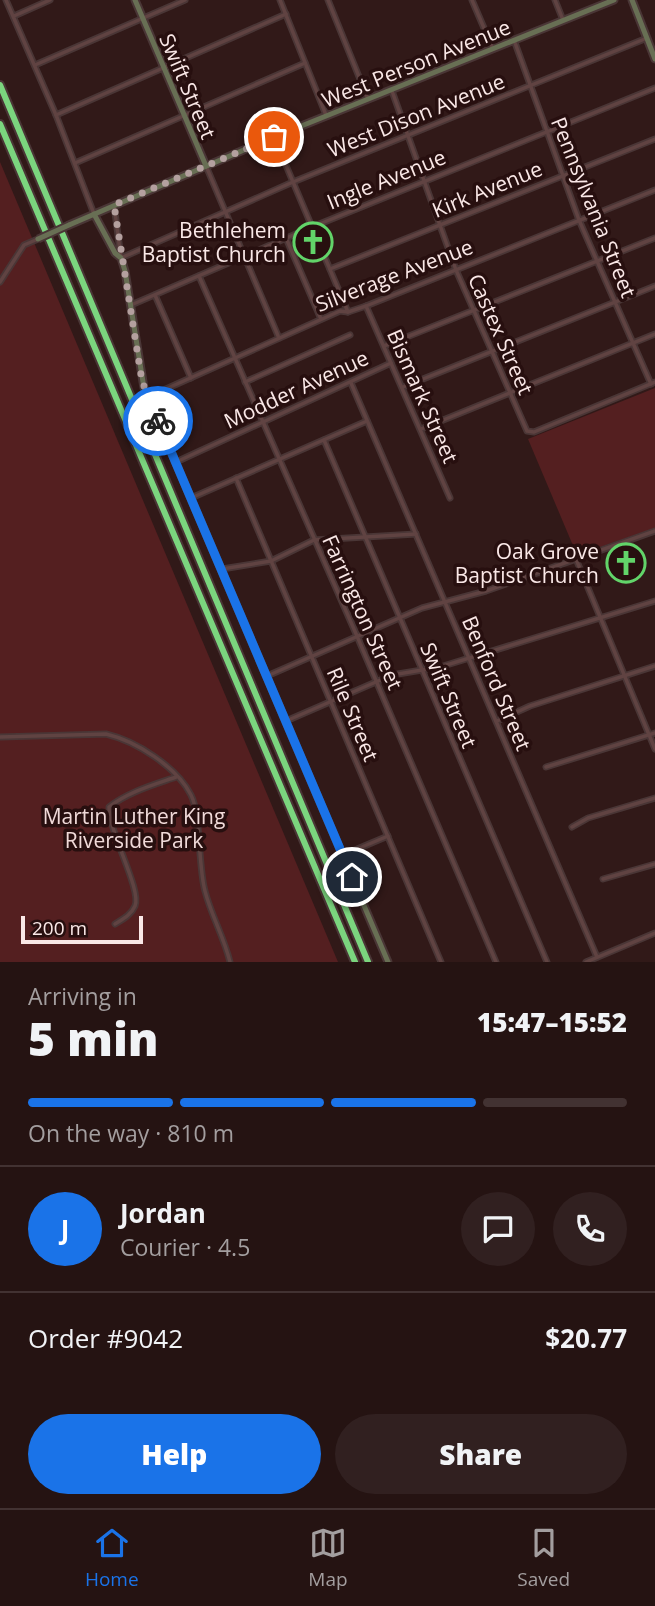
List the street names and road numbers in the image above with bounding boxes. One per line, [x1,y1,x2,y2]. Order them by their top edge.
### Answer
street label: West Person Avenue [317,12,515,114]
street label: Swift Street [153,29,223,143]
street label: West Dison Avenue [323,67,509,163]
street label: Pennsylvania Street [545,113,643,301]
street label: Ingle Avenue [322,142,450,216]
street label: Kirk Avenue [428,154,546,224]
street label: Silverage Avenue [311,232,477,318]
street label: Castex Street [462,269,540,399]
street label: Bismark Street [381,325,465,467]
street label: Modder Avenue [219,343,373,435]
street label: Farrington Street [316,530,410,694]
street label: Benford Street [456,611,538,755]
street label: Swift Street [414,638,484,752]
street label: Rile Street [321,663,385,765]

